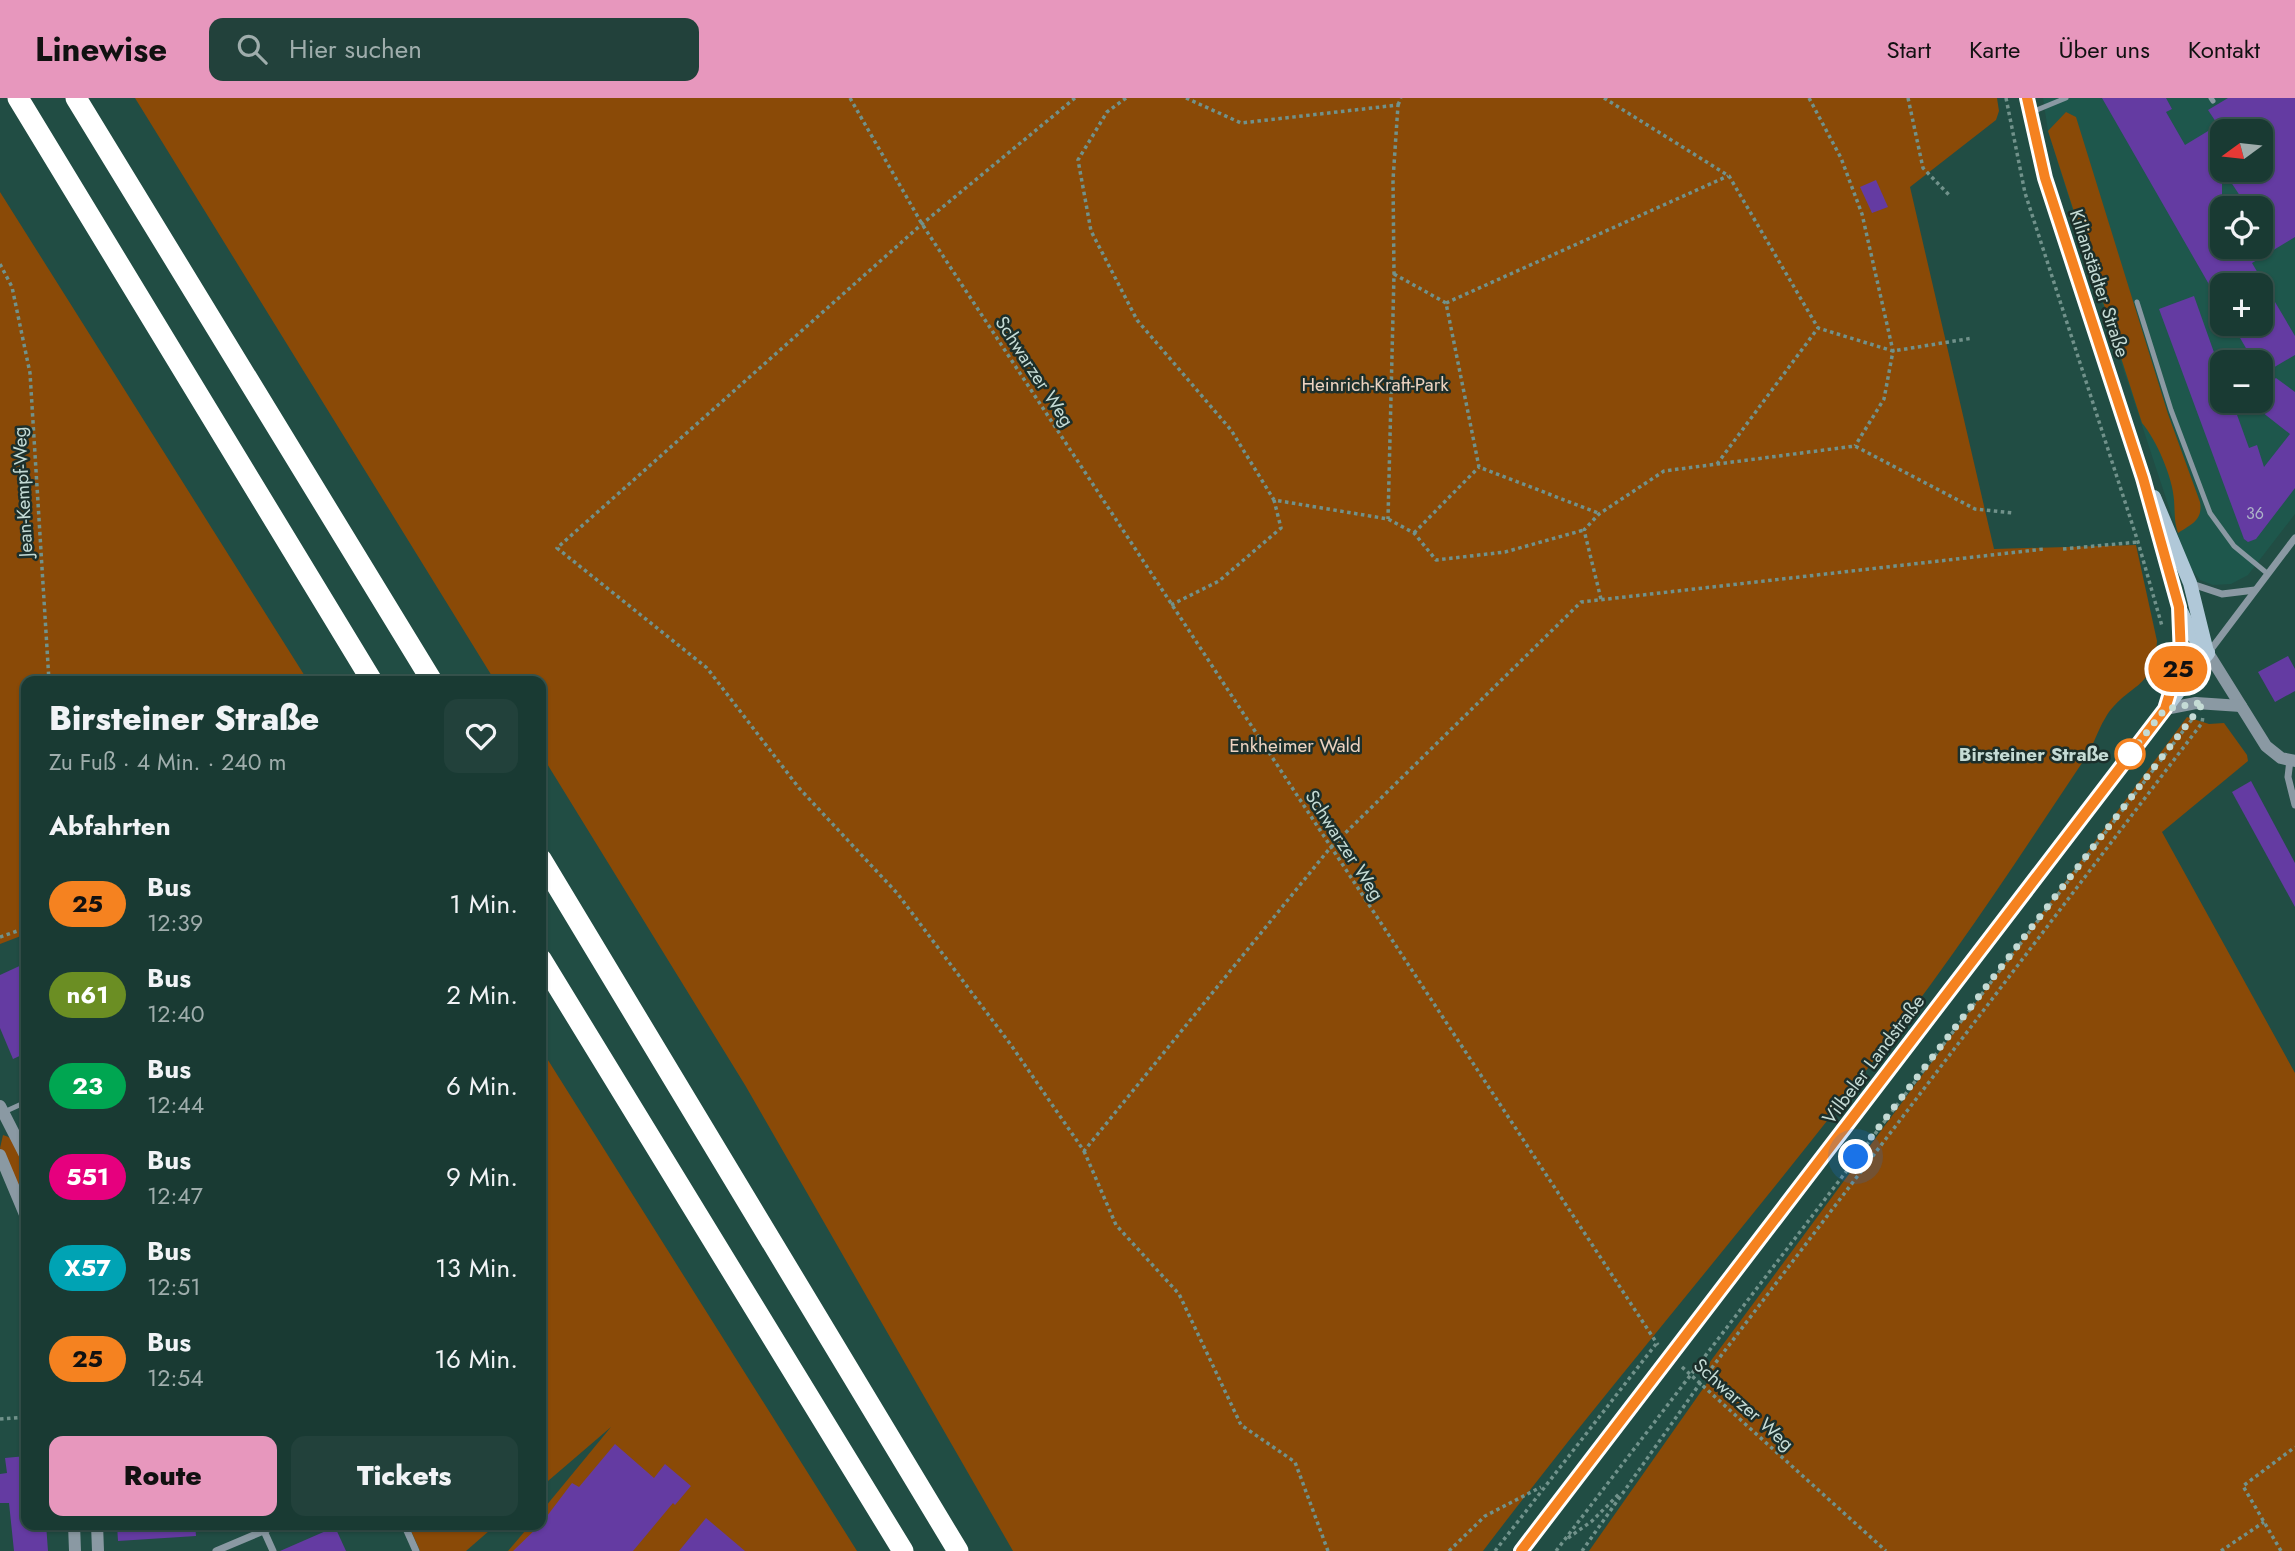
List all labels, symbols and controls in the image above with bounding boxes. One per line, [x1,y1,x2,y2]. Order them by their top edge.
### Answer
search box [209,18,699,81]
text: Linewise [35,26,167,73]
icon: search [233,30,271,68]
text: Hier suchen [289,30,422,68]
text: Start [1887,32,1931,67]
text: Karte [1969,32,2020,67]
text: Über uns [2058,32,2150,67]
text: Kontakt [2188,32,2260,67]
north arrow [2210,119,2273,182]
map controls [2210,119,2273,413]
button: locate [2210,196,2273,259]
street label: Kilianstädter Straße [2063,206,2136,361]
button: + [2210,273,2273,336]
street label: Schwarzer Weg [989,311,1080,432]
button: − [2210,350,2273,413]
park label: Heinrich-Kraft-Park [1301,371,1449,398]
street label: Jean-Kempf-Weg [6,426,40,561]
house number: 36 [2246,502,2264,525]
line badge: 25 [2146,646,2210,692]
text: 25 [2162,651,2194,686]
text: Birsteiner Straße [49,695,319,742]
button: heart [444,699,518,773]
park label: Enkheimer Wald [1229,732,1361,759]
marker: Birsteiner Straße [2115,739,2145,769]
place label: Birsteiner Straße [1959,741,2109,768]
text: Zu Fuß · 4 Min. · 240 m [49,745,286,779]
street label: Schwarzer Weg [1299,785,1390,906]
text: Abfahrten [49,807,171,845]
text: Bus [147,868,191,906]
text: 1 Min. [449,885,518,923]
text: 25 [72,886,103,921]
text: 12:39 [147,906,203,940]
text: Bus [147,959,191,997]
text: 2 Min. [446,976,518,1014]
text: n61 [66,977,109,1012]
street label: Vilbeler Landstraße [1816,989,1931,1130]
text: 12:40 [147,997,205,1031]
text: Bus [147,1050,191,1088]
text: 6 Min. [446,1067,518,1105]
text: 23 [72,1068,103,1103]
text: 12:44 [147,1088,204,1122]
your location [1838,1139,1873,1174]
text: Bus [147,1141,191,1179]
text: 9 Min. [446,1158,518,1196]
text: 551 [66,1159,109,1194]
text: 12:47 [147,1179,203,1213]
text: Bus [147,1232,191,1270]
text: 13 Min. [435,1249,518,1287]
text: X57 [64,1250,111,1285]
text: 12:51 [147,1270,201,1304]
text: Bus [147,1323,191,1361]
text: 16 Min. [434,1340,518,1378]
text: 25 [72,1341,103,1376]
street label: Schwarzer Weg [1687,1352,1800,1457]
text: 12:54 [147,1361,204,1395]
button: Route [49,1436,277,1516]
button: Tickets [291,1436,518,1516]

